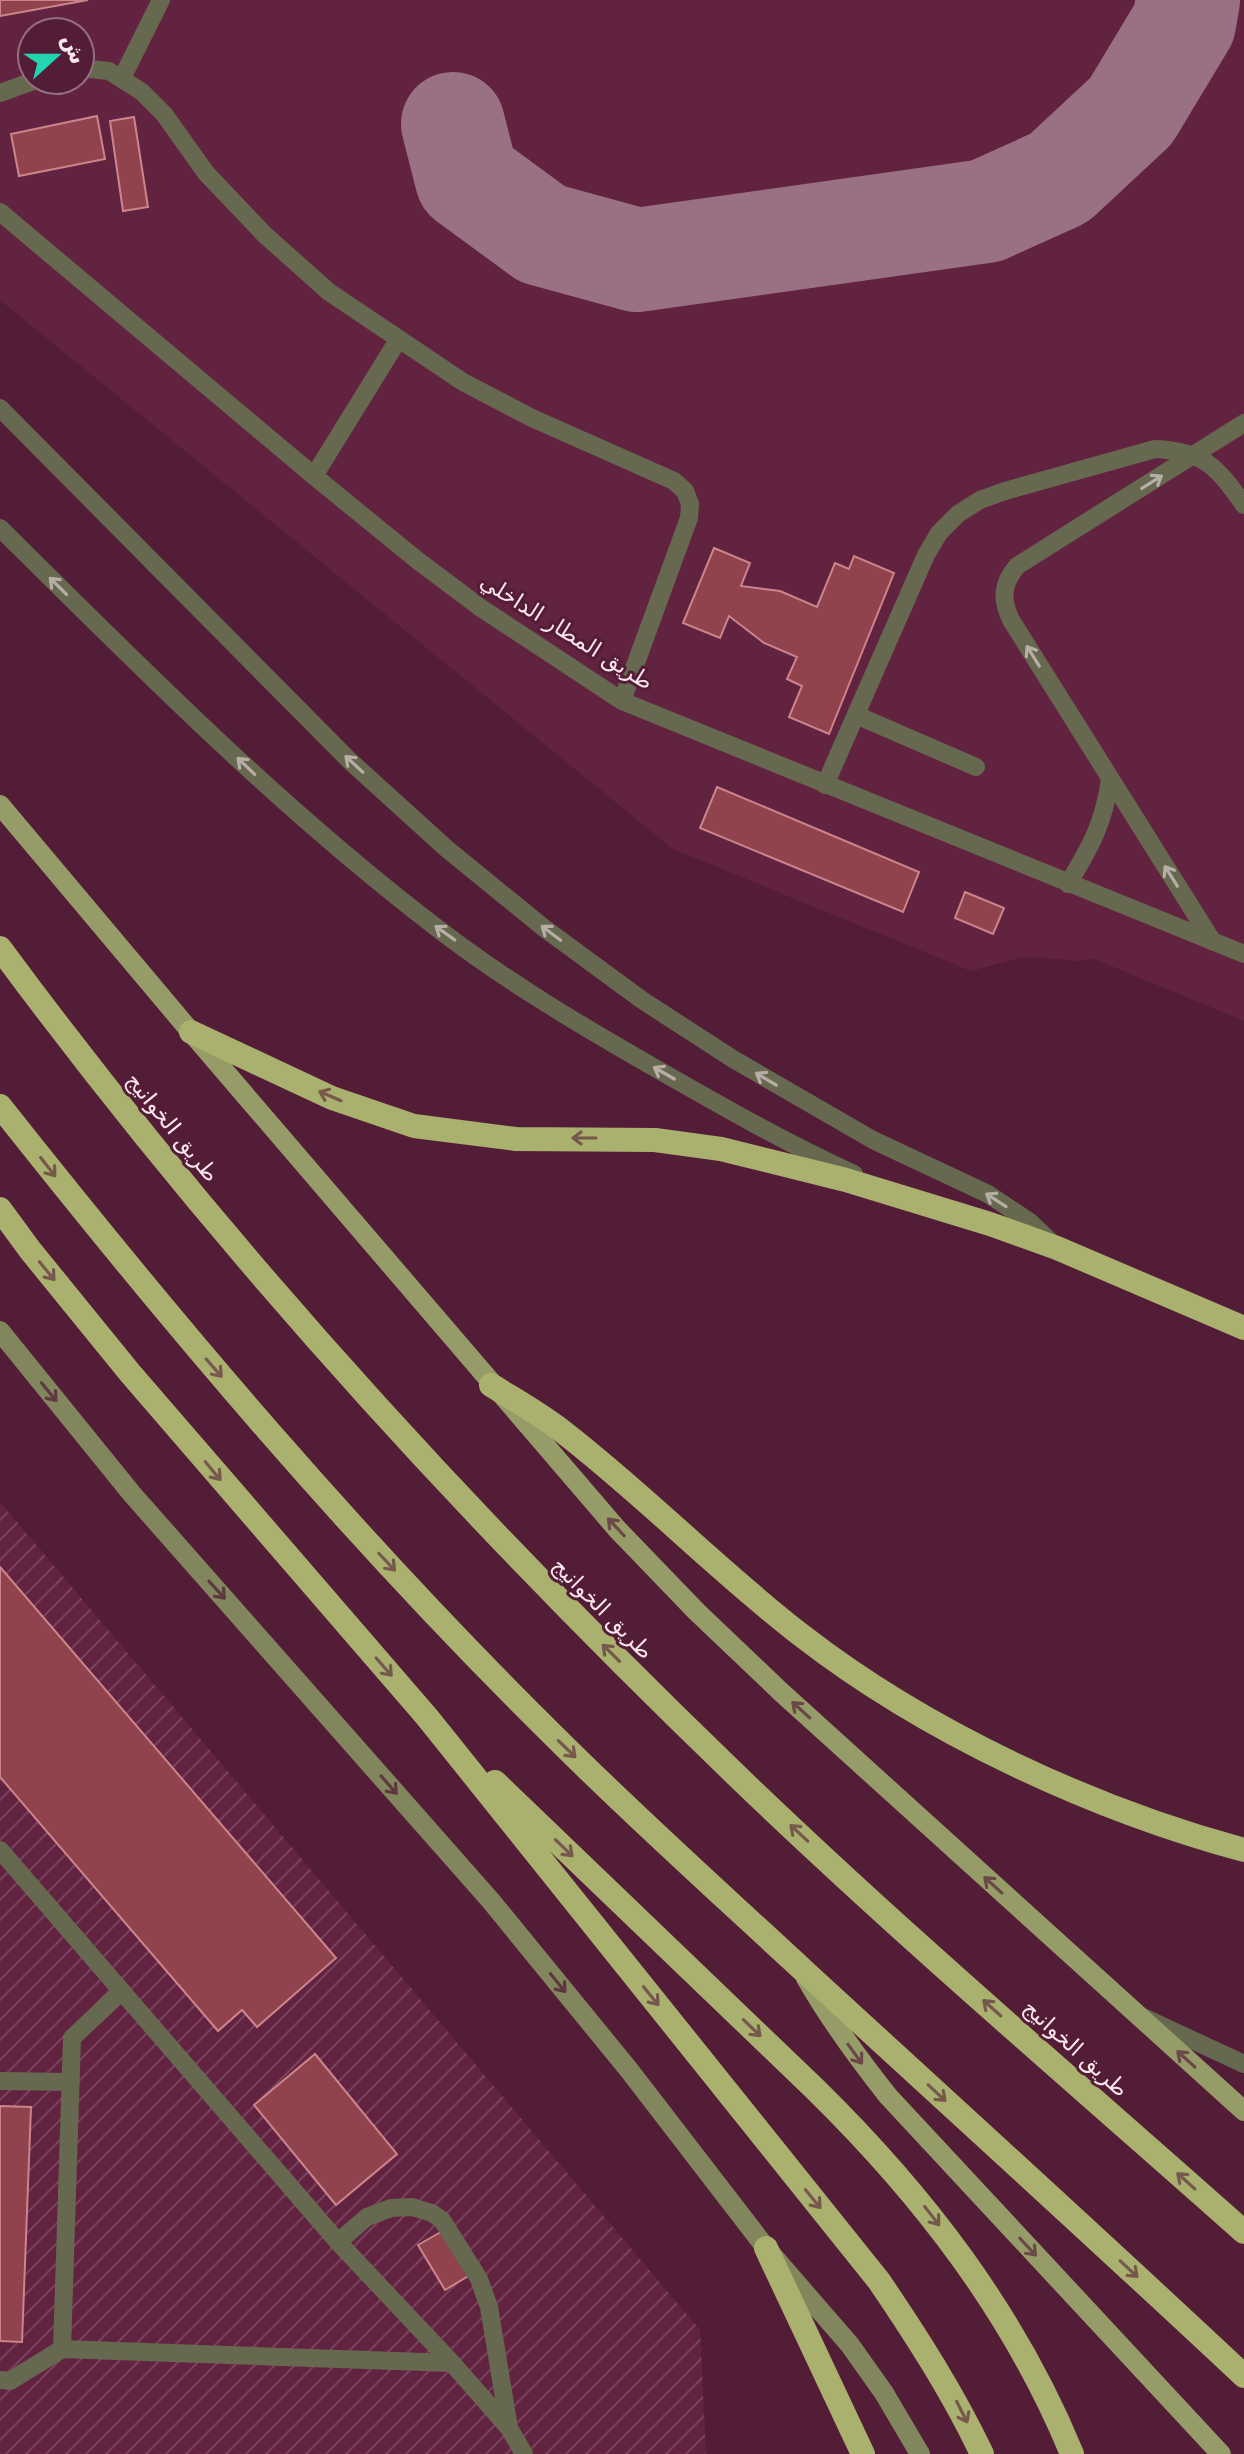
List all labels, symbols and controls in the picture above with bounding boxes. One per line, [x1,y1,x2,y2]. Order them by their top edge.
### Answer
north arrow [16,16,96,96]
text: ش [57,30,91,68]
one-way arrow [1140,474,1162,491]
street label: طريق المطار الداخلي [475,568,658,696]
one-way arrow [49,577,68,596]
one-way arrow [1025,645,1042,667]
one-way arrow [344,756,364,774]
one-way arrow [236,758,256,776]
one-way arrow [1163,865,1179,888]
one-way arrow [434,925,456,942]
one-way arrow [541,925,562,942]
one-way arrow [653,1065,676,1081]
street label: طريق الخوانيج [120,1068,224,1187]
one-way arrow [755,1070,778,1086]
one-way arrow [318,1088,343,1103]
one-way arrow [571,1130,598,1146]
one-way arrow [40,1156,57,1177]
one-way arrow [985,1191,1008,1207]
one-way arrow [38,1260,56,1281]
one-way arrow [204,1357,222,1377]
one-way arrow [40,1381,58,1401]
one-way arrow [204,1460,222,1481]
one-way arrow [607,1518,625,1538]
one-way arrow [377,1552,396,1572]
street label: طريق الخوانيج [546,1553,658,1665]
one-way arrow [208,1579,226,1599]
one-way arrow [602,1644,621,1663]
one-way arrow [374,1657,392,1677]
one-way arrow [791,1701,811,1719]
one-way arrow [557,1739,576,1758]
one-way arrow [380,1774,398,1794]
one-way arrow [789,1825,809,1843]
one-way arrow [554,1839,574,1858]
one-way arrow [983,1876,1004,1895]
one-way arrow [549,1972,567,1992]
one-way arrow [641,1986,659,2007]
street label: طريق الخوانيج [1017,1995,1133,2103]
one-way arrow [982,1999,1002,2017]
one-way arrow [742,2019,762,2038]
one-way arrow [846,2043,863,2064]
one-way arrow [1176,2051,1196,2069]
one-way arrow [927,2084,947,2102]
one-way arrow [1176,2172,1196,2190]
one-way arrow [805,2188,822,2209]
one-way arrow [923,2205,940,2226]
one-way arrow [1019,2237,1038,2257]
one-way arrow [1118,2260,1138,2278]
one-way arrow [954,2400,970,2424]

